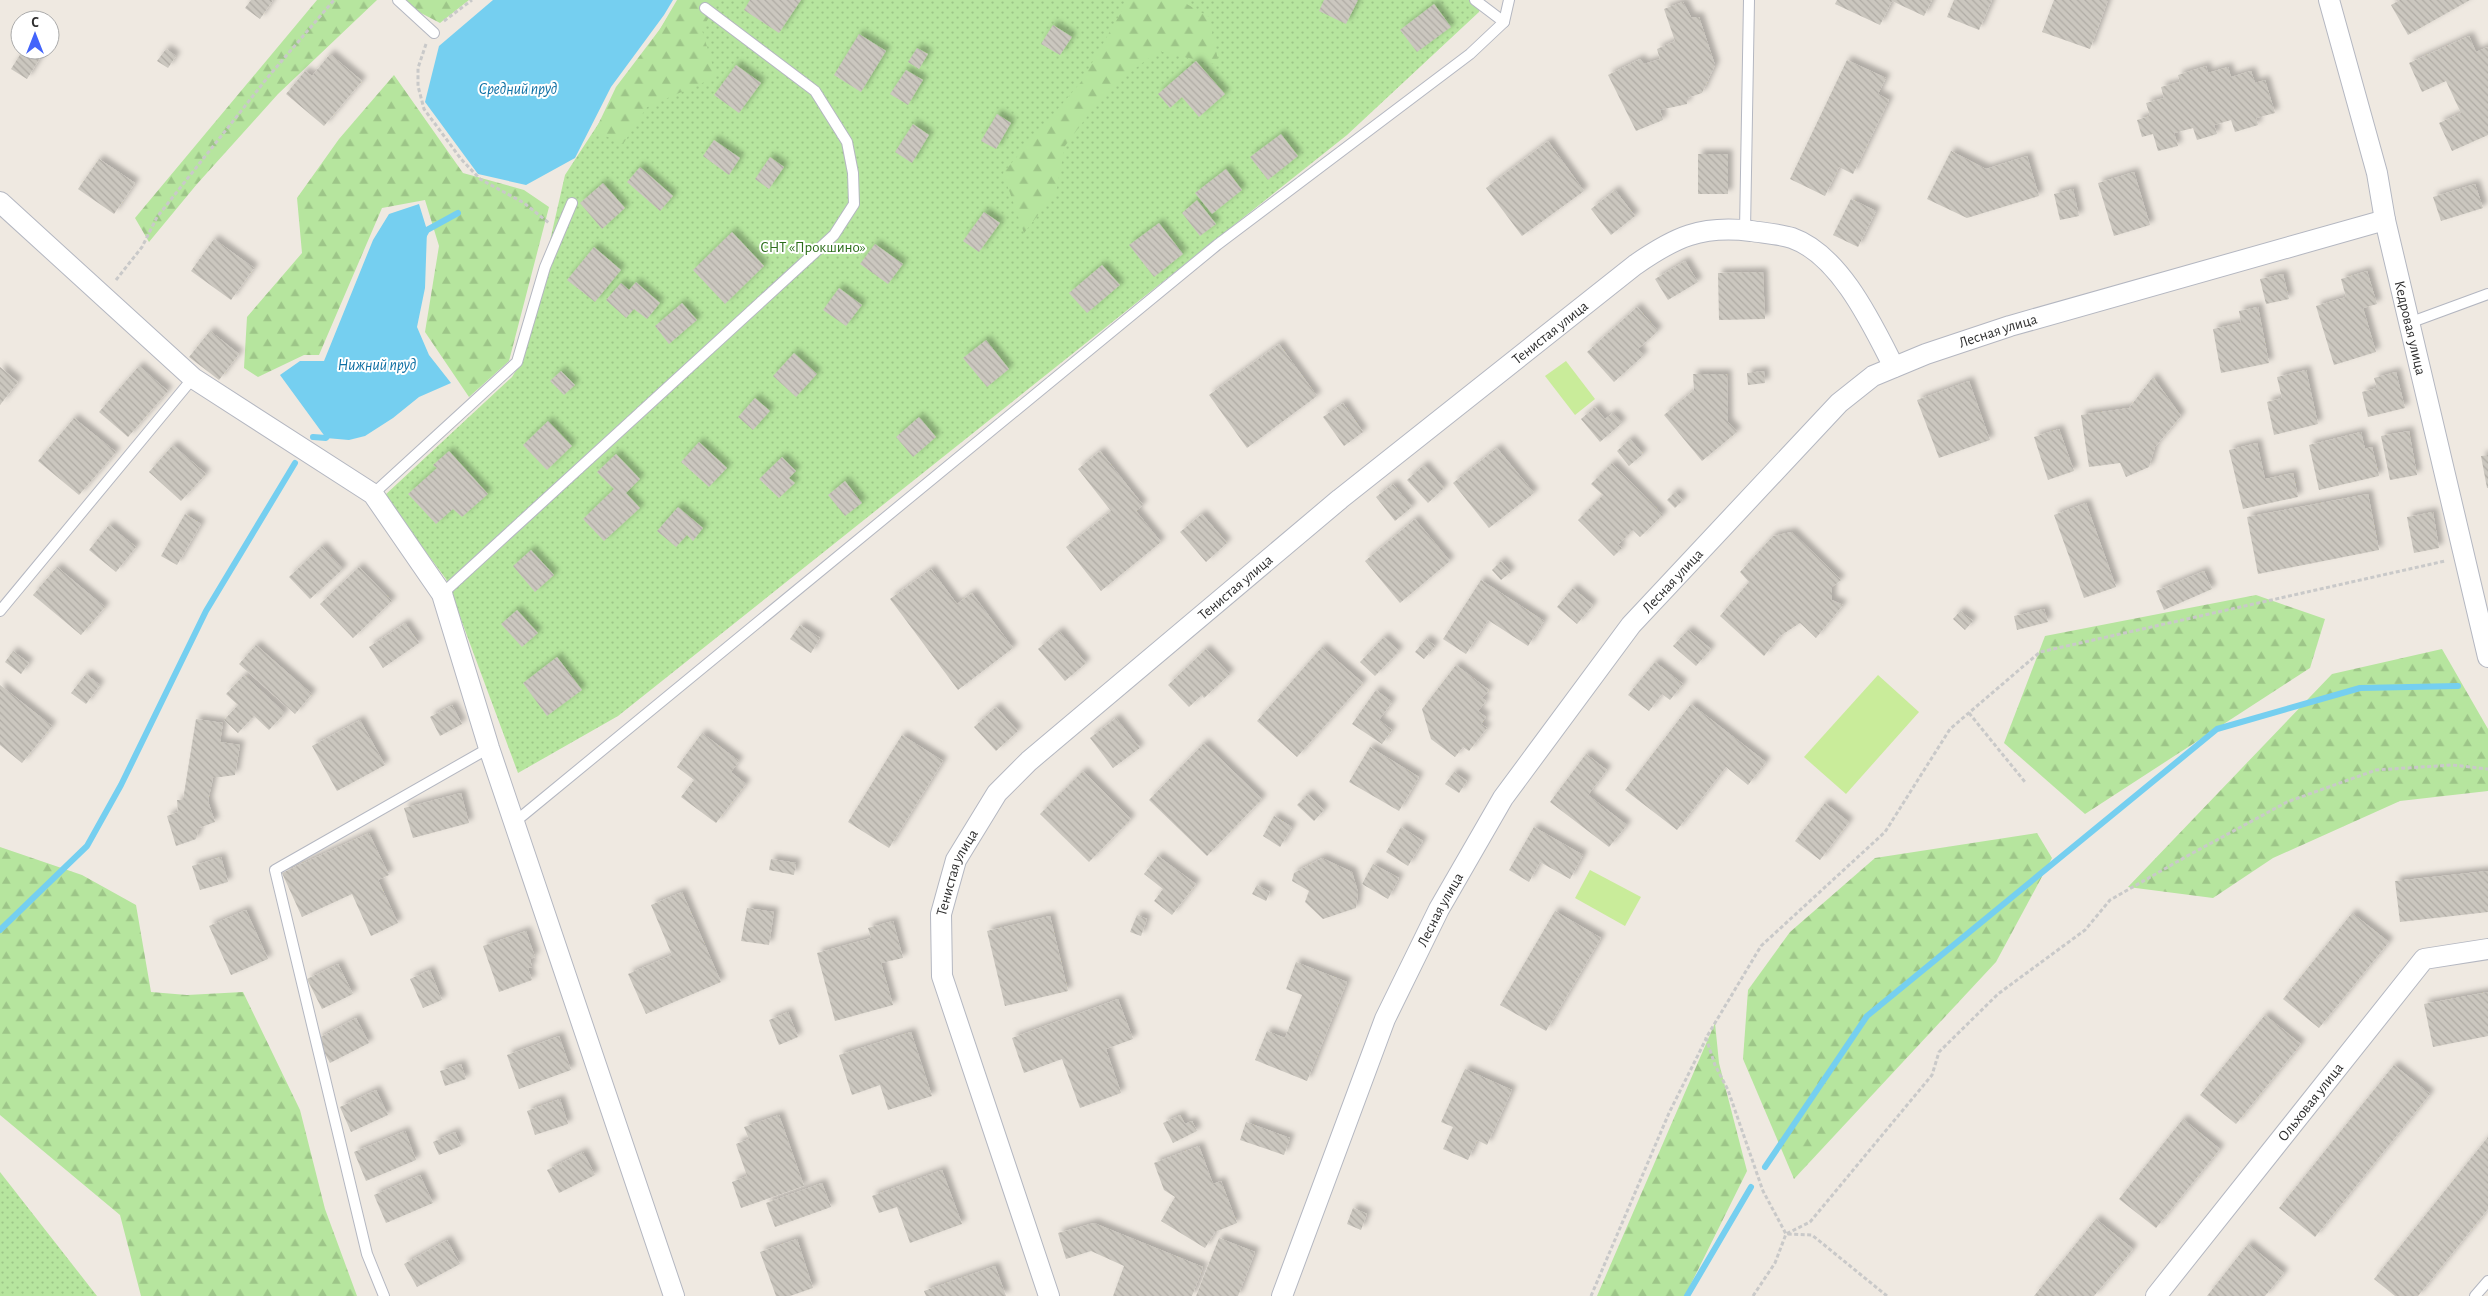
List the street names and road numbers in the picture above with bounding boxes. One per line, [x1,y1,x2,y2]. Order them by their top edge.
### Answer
street label: Кедровая улица [2392,279,2428,377]
street label: Тенистая улица [1510,298,1591,367]
street label: Лесная улица [1957,312,2039,351]
street label: Лесная улица [1639,546,1706,616]
street label: Тенистая улица [1196,552,1276,623]
street label: Тенистая улица [934,827,981,918]
street label: Лесная улица [1415,870,1466,949]
street label: Ольховая улица [2275,1060,2346,1144]

